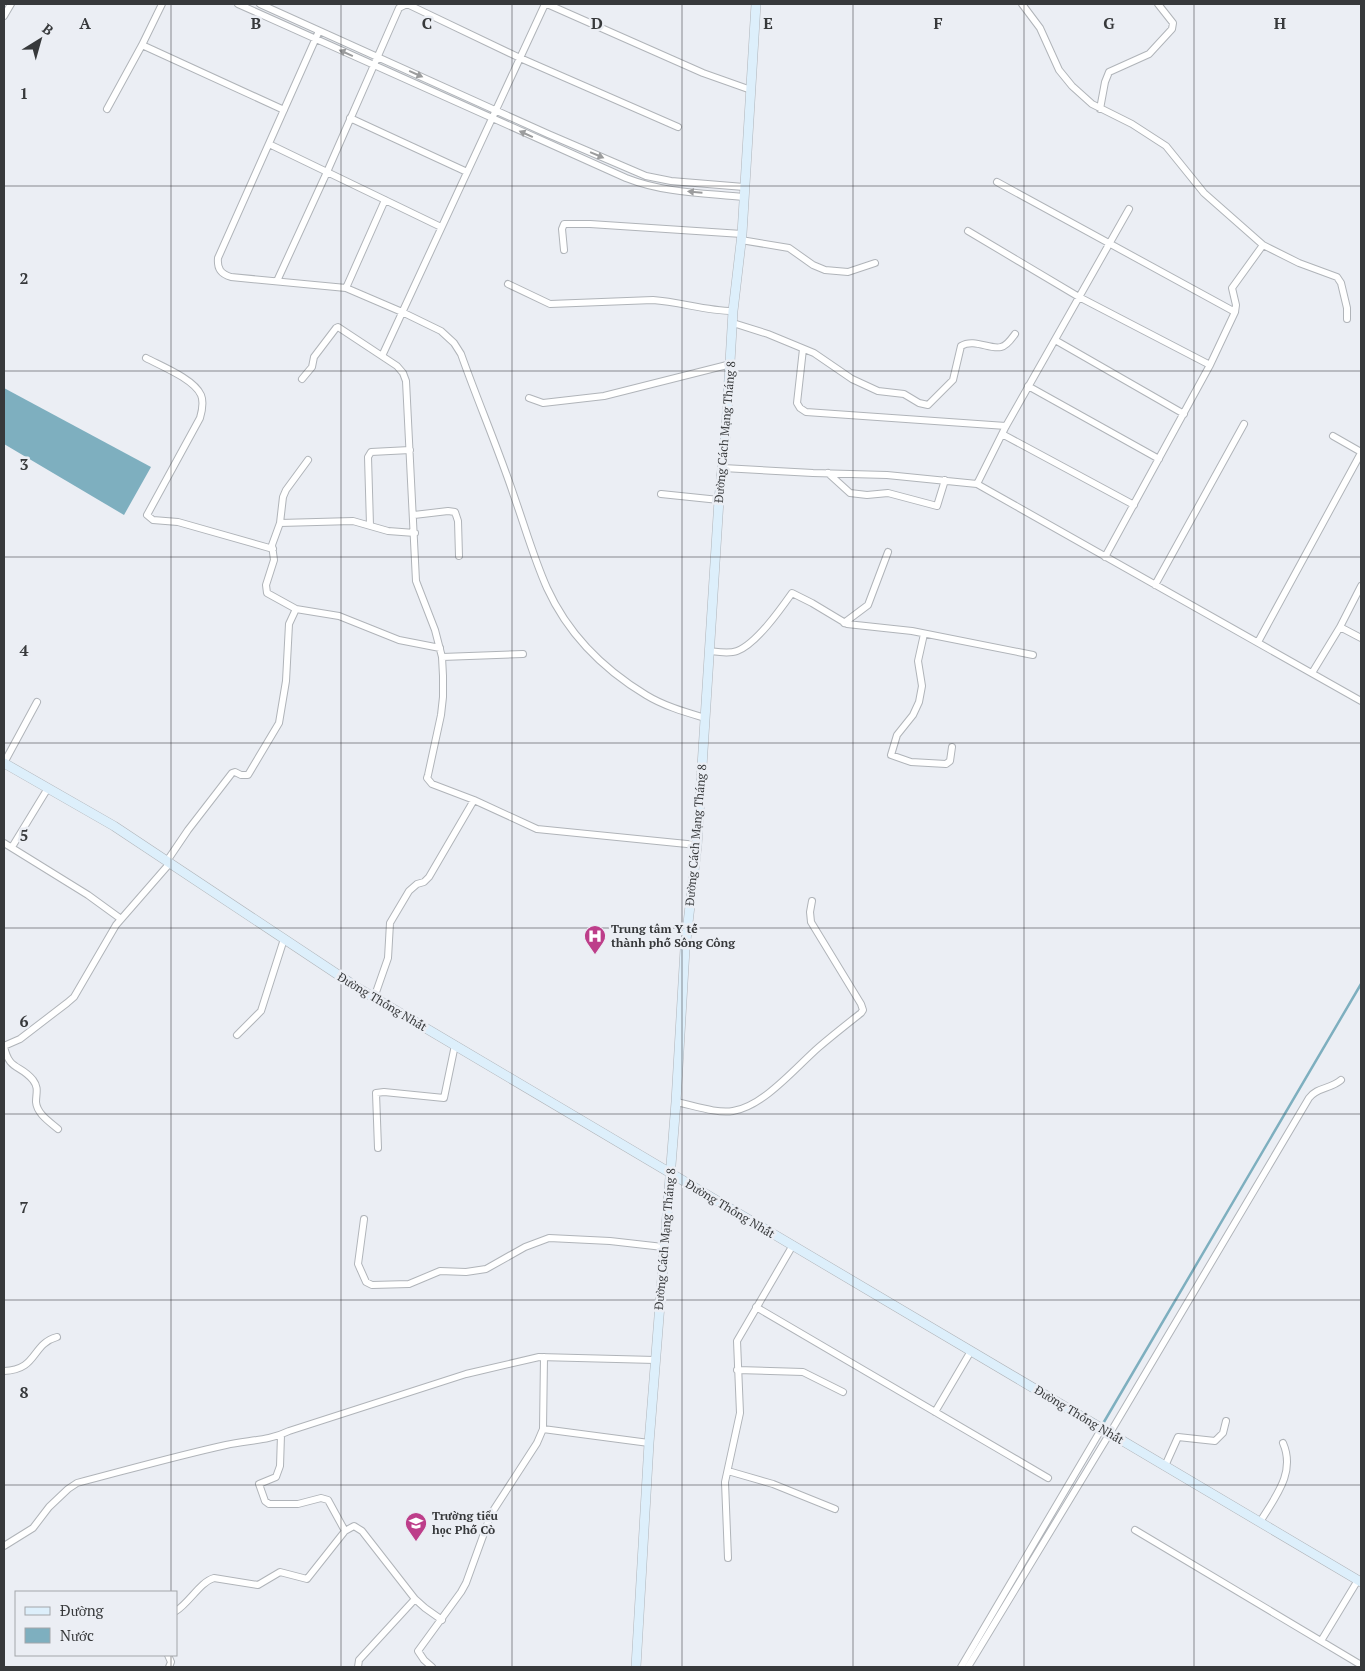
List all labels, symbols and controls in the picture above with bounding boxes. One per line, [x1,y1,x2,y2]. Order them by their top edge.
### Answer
text: A [79,12,91,34]
text: B [251,12,261,34]
text: C [422,12,432,34]
text: D [591,12,603,34]
text: E [763,12,773,34]
text: F [933,12,943,34]
text: G [1103,12,1115,34]
text: H [1274,12,1286,34]
north arrow [15,15,65,65]
text: B [39,19,57,40]
one-way arrow [339,49,353,57]
one-way arrow [409,71,423,79]
text: 1 [19,82,29,104]
one-way arrow [519,130,533,138]
one-way arrow [589,151,604,159]
one-way arrow [687,188,703,196]
text: 2 [19,267,29,289]
street label: Đường Cách Mạng Tháng 8 [711,360,738,504]
text: 3 [19,453,29,475]
text: 4 [19,639,29,661]
street label: Đường Cách Mạng Tháng 8 [682,763,709,907]
text: 5 [19,824,29,846]
place label: Trung tâm Y tế thành phố Sông Công [611,921,735,950]
hospital icon: Trung tâm Y tế thành phố Sông Công [583,924,607,955]
street label: Đường Thống Nhất [335,969,430,1034]
text: 6 [19,1010,29,1032]
street label: Đường Cách Mạng Tháng 8 [651,1167,678,1311]
street label: Đường Thống Nhất [683,1176,778,1241]
text: 7 [19,1196,29,1218]
text: 8 [19,1381,29,1403]
street label: Đường Thống Nhất [1032,1382,1127,1447]
place label: Trường tiểu học Phố Cò [432,1508,498,1537]
school or university icon: Trường tiểu học Phố Cò [404,1511,428,1542]
legend [15,1591,178,1656]
text: Đường [60,1600,105,1620]
text: Nước [60,1625,94,1645]

